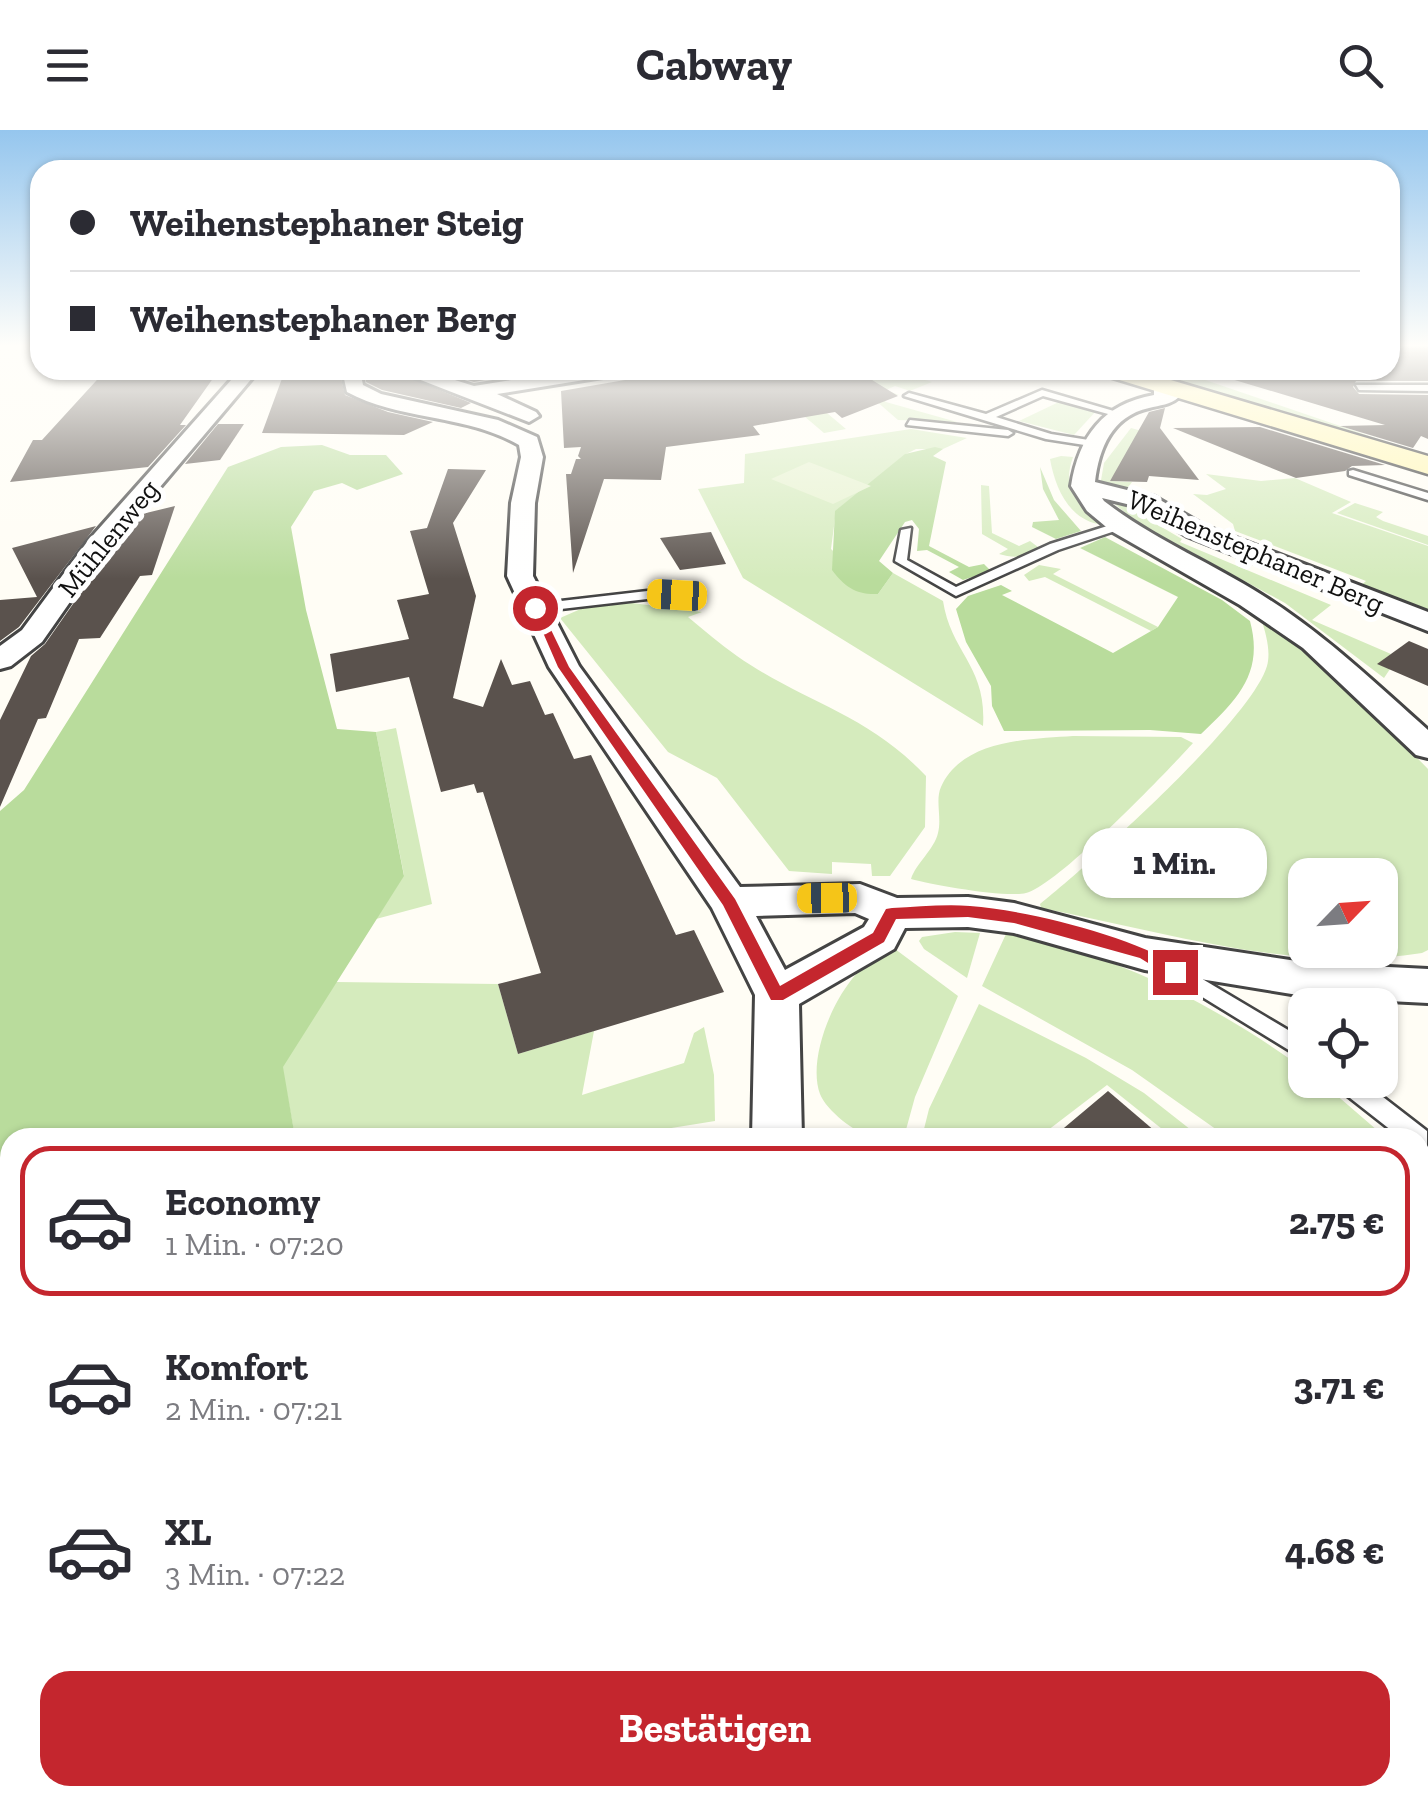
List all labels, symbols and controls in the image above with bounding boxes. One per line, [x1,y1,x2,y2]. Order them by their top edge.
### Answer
icon: menu [40,38,95,93]
text: Cabway [636,38,792,92]
icon: search [1333,38,1388,93]
text: Weihenstephaner Steig [130,200,524,246]
text: Weihenstephaner Berg [130,296,516,342]
street label: Mühlenweg [51,473,166,604]
street label: Weihenstephaner Berg [1123,483,1389,620]
car [646,578,708,612]
route start [513,586,558,631]
callout: 1 Min. [1082,827,1268,897]
text: 1 Min. [1133,844,1216,882]
north arrow [1288,858,1398,968]
map controls [1288,858,1398,1098]
car [797,882,857,914]
route end [1153,950,1198,995]
button: locate [1288,988,1398,1098]
icon: car [45,1176,135,1266]
text: Economy [165,1179,320,1225]
text: 2.75 € [1289,1198,1385,1244]
text: 1 Min. · 07:20 [165,1225,344,1263]
icon: car [45,1341,135,1431]
text: Komfort [165,1344,308,1390]
text: 3.71 € [1293,1363,1385,1409]
text: 2 Min. · 07:21 [165,1390,342,1428]
icon: car [45,1506,135,1596]
text: XL [165,1509,212,1555]
text: 4.68 € [1285,1528,1385,1574]
text: 3 Min. · 07:22 [165,1555,345,1593]
button: Bestätigen [40,1671,1390,1786]

